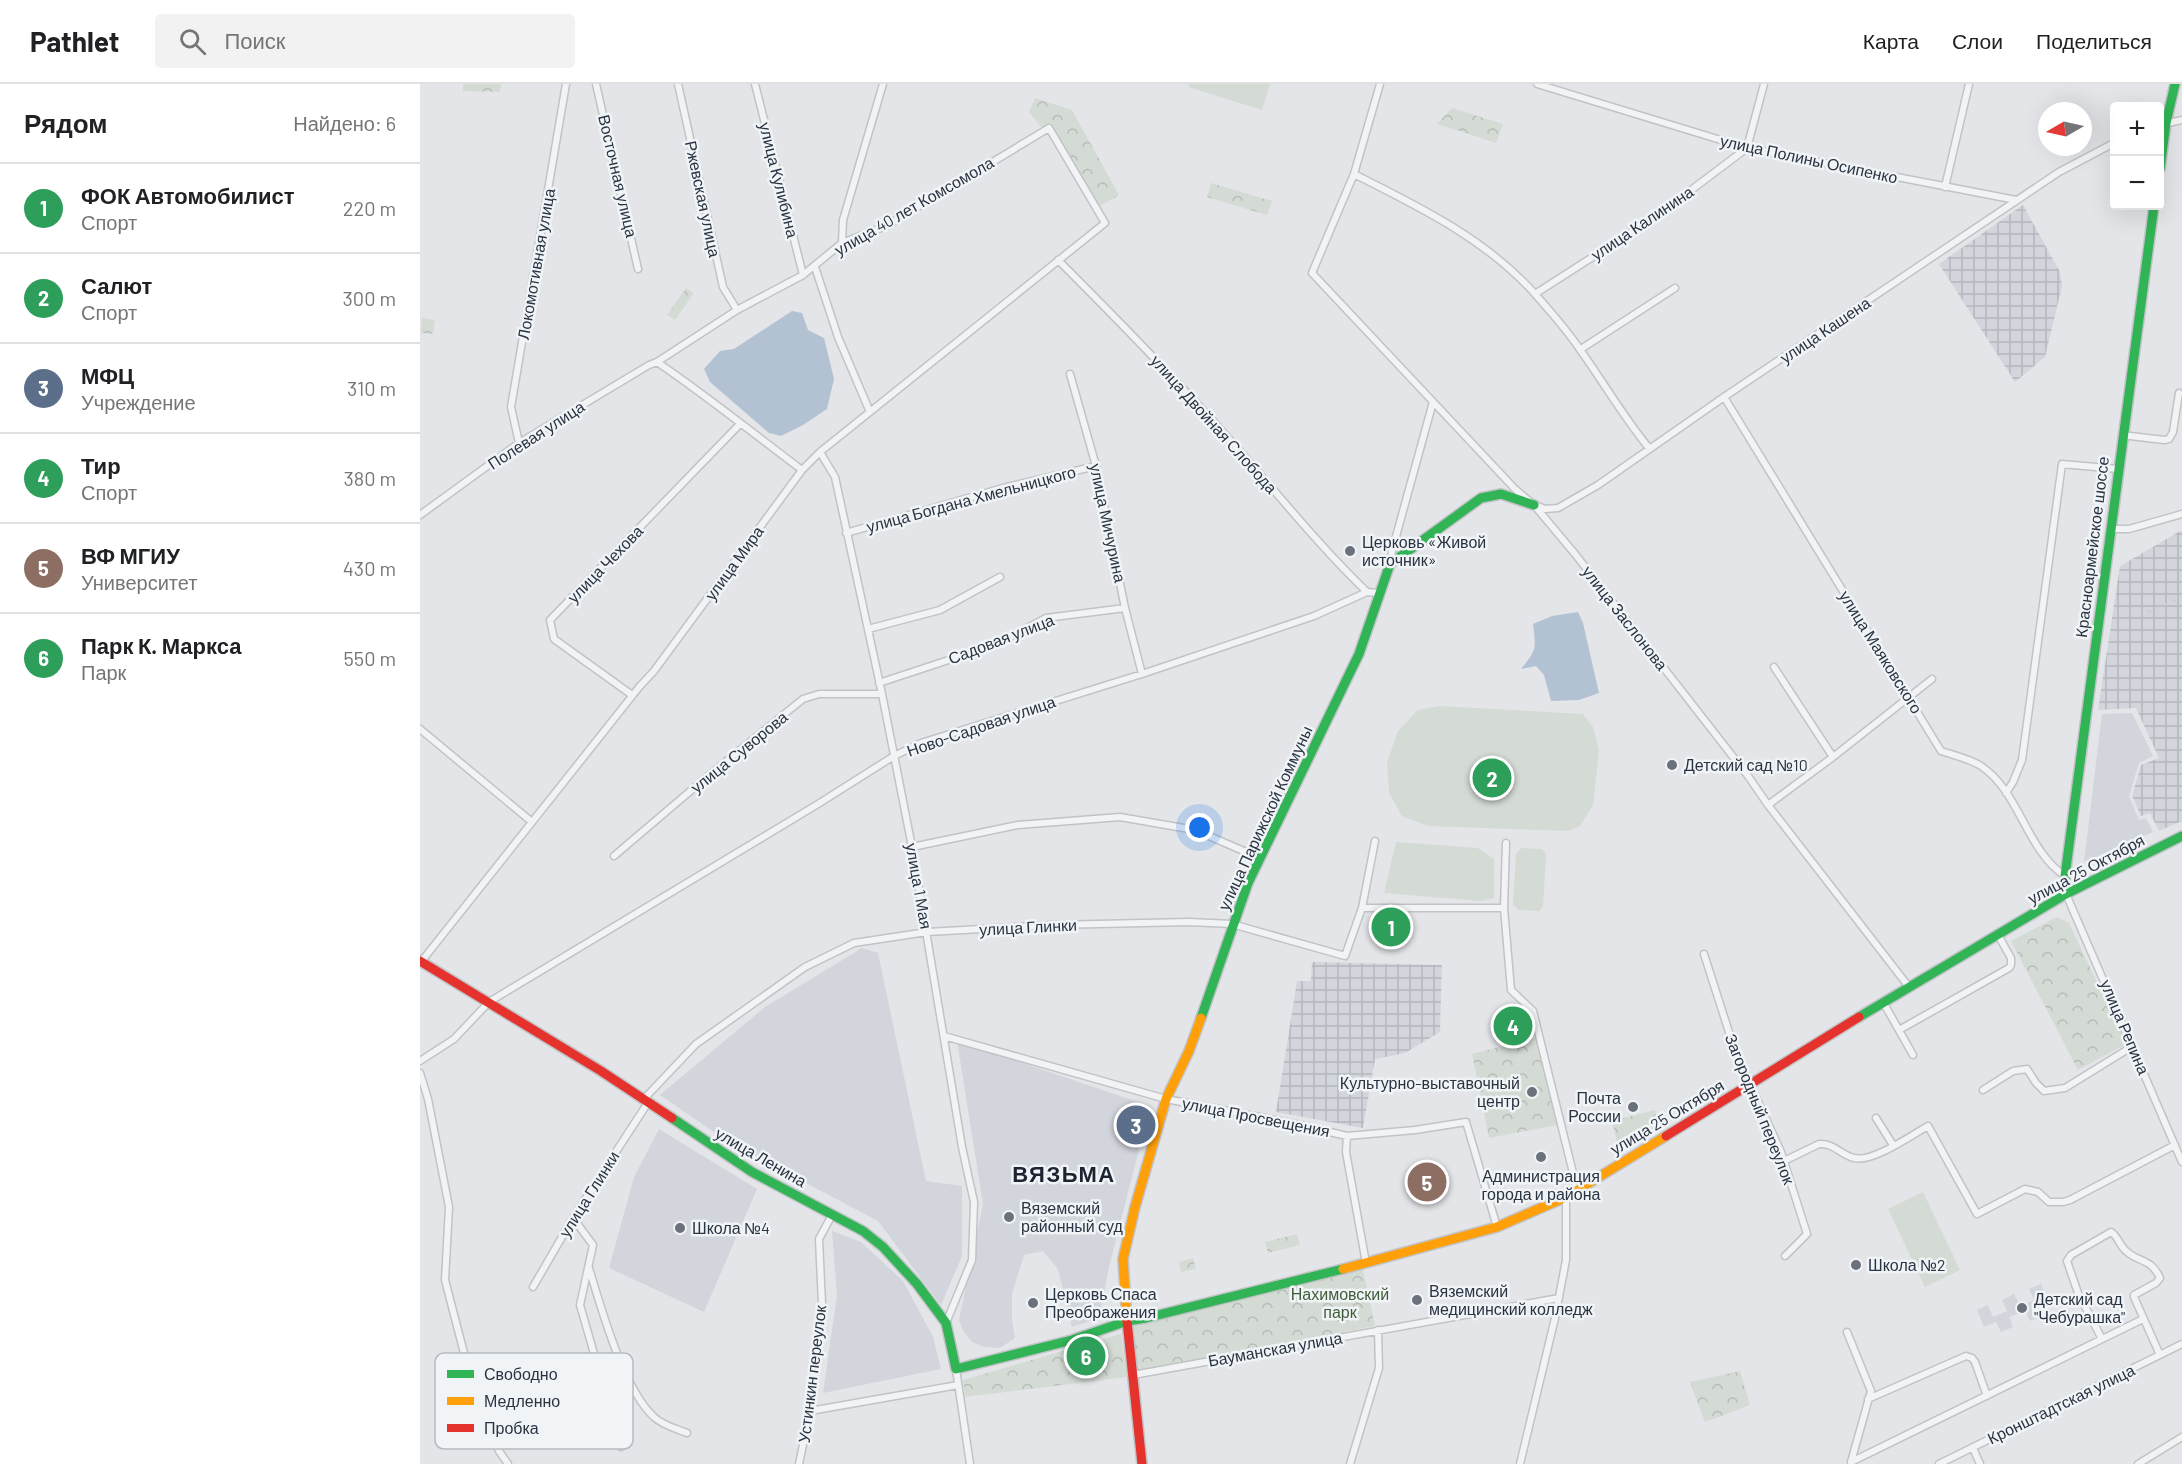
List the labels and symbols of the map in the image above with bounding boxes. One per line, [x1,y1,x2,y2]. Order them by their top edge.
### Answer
north arrow [2038,102,2092,156]
street label: Восточная улица [595,113,642,239]
street label: улица Кулибина [756,120,803,240]
street label: улица Полины Осипенко [1719,130,1900,187]
street label: Ржевская улица [682,139,725,259]
street label: улица 40 лет Комсомола [831,152,997,259]
street label: улица Калинина [1587,181,1697,264]
street label: Локомотивная улица [513,187,558,341]
street label: улица Кашена [1776,292,1874,367]
street label: улица Двойная Слобода [1147,351,1282,497]
street label: Полевая улица [484,396,588,473]
street label: Красноармейское шоссе [2071,455,2112,639]
street label: улица Богдана Хмельницкого [864,461,1078,536]
street label: улица Мичурина [1087,462,1130,584]
street label: улица Чехова [563,521,646,606]
street label: улица Мира [700,522,767,604]
place label: Церковь «Живой источник» [1362,532,1486,569]
marker: Церковь «Живой источник» [1343,544,1357,558]
street label: улица Заслонова [1579,562,1672,674]
street label: улица Маяковского [1836,587,1927,717]
street label: Садовая улица [945,610,1057,667]
street label: Ново-Садовая улица [904,691,1058,760]
street label: улица Суворова [686,707,791,796]
street label: улица Парижской Коммуны [1213,723,1316,913]
place label: Детский сад №10 [1684,755,1808,774]
pin: 2 [1472,756,1512,800]
marker: Детский сад №10 [1665,758,1679,772]
your location [1185,813,1214,842]
street label: улица 25 Октября [2024,830,2147,907]
street label: улица 1 Мая [903,841,936,930]
pin: 1 [1372,904,1410,950]
street label: улица Глинки [979,914,1077,939]
street label: улица Репина [2097,976,2154,1077]
pin: 4 [1494,1004,1532,1048]
street label: Загородный переулок [1722,1031,1800,1188]
place label: Культурно-выставочный центр [1340,1073,1520,1110]
street label: улица 25 Октября [1606,1075,1727,1158]
marker: Культурно-выставочный центр [1525,1085,1539,1099]
place label: Почта России [1568,1088,1621,1125]
street label: улица Просвещения [1181,1093,1332,1140]
marker: Почта России [1626,1100,1640,1114]
pin: 3 [1116,1102,1156,1148]
street label: улица Ленина [712,1123,810,1190]
street label: улица Глинки [555,1147,623,1240]
marker: Администрация города и района [1534,1150,1548,1164]
district label: ВЯЗЬМА [1012,1160,1116,1186]
pin: 5 [1408,1160,1446,1204]
place label: Администрация города и района [1482,1166,1600,1203]
place label: Вяземский районный суд [1021,1198,1123,1235]
marker: Вяземский районный суд [1002,1210,1016,1224]
place label: Школа №4 [692,1218,770,1237]
marker: Школа №4 [673,1221,687,1235]
place label: Школа №2 [1868,1255,1946,1274]
marker: Школа №2 [1849,1258,1863,1272]
place label: Вяземский медицинский колледж [1429,1281,1593,1318]
place label: Церковь Спаса Преображения [1045,1284,1157,1321]
park label: Нахимовский парк [1291,1284,1389,1321]
place label: Детский сад "Чебурашка" [2034,1289,2125,1326]
marker: Вяземский медицинский колледж [1410,1293,1424,1307]
marker: Церковь Спаса Преображения [1026,1296,1040,1310]
marker: Детский сад "Чебурашка" [2015,1301,2029,1315]
street label: Устинкин переулок [794,1303,829,1444]
street label: Бауманская улица [1206,1327,1344,1370]
pin: 6 [1066,1334,1106,1378]
legend [435,1353,633,1449]
street label: Кронштадтская улица [1984,1360,2138,1447]
text: Свободно [484,1364,558,1383]
text: Медленно [484,1391,560,1410]
text: Пробка [484,1418,539,1437]

